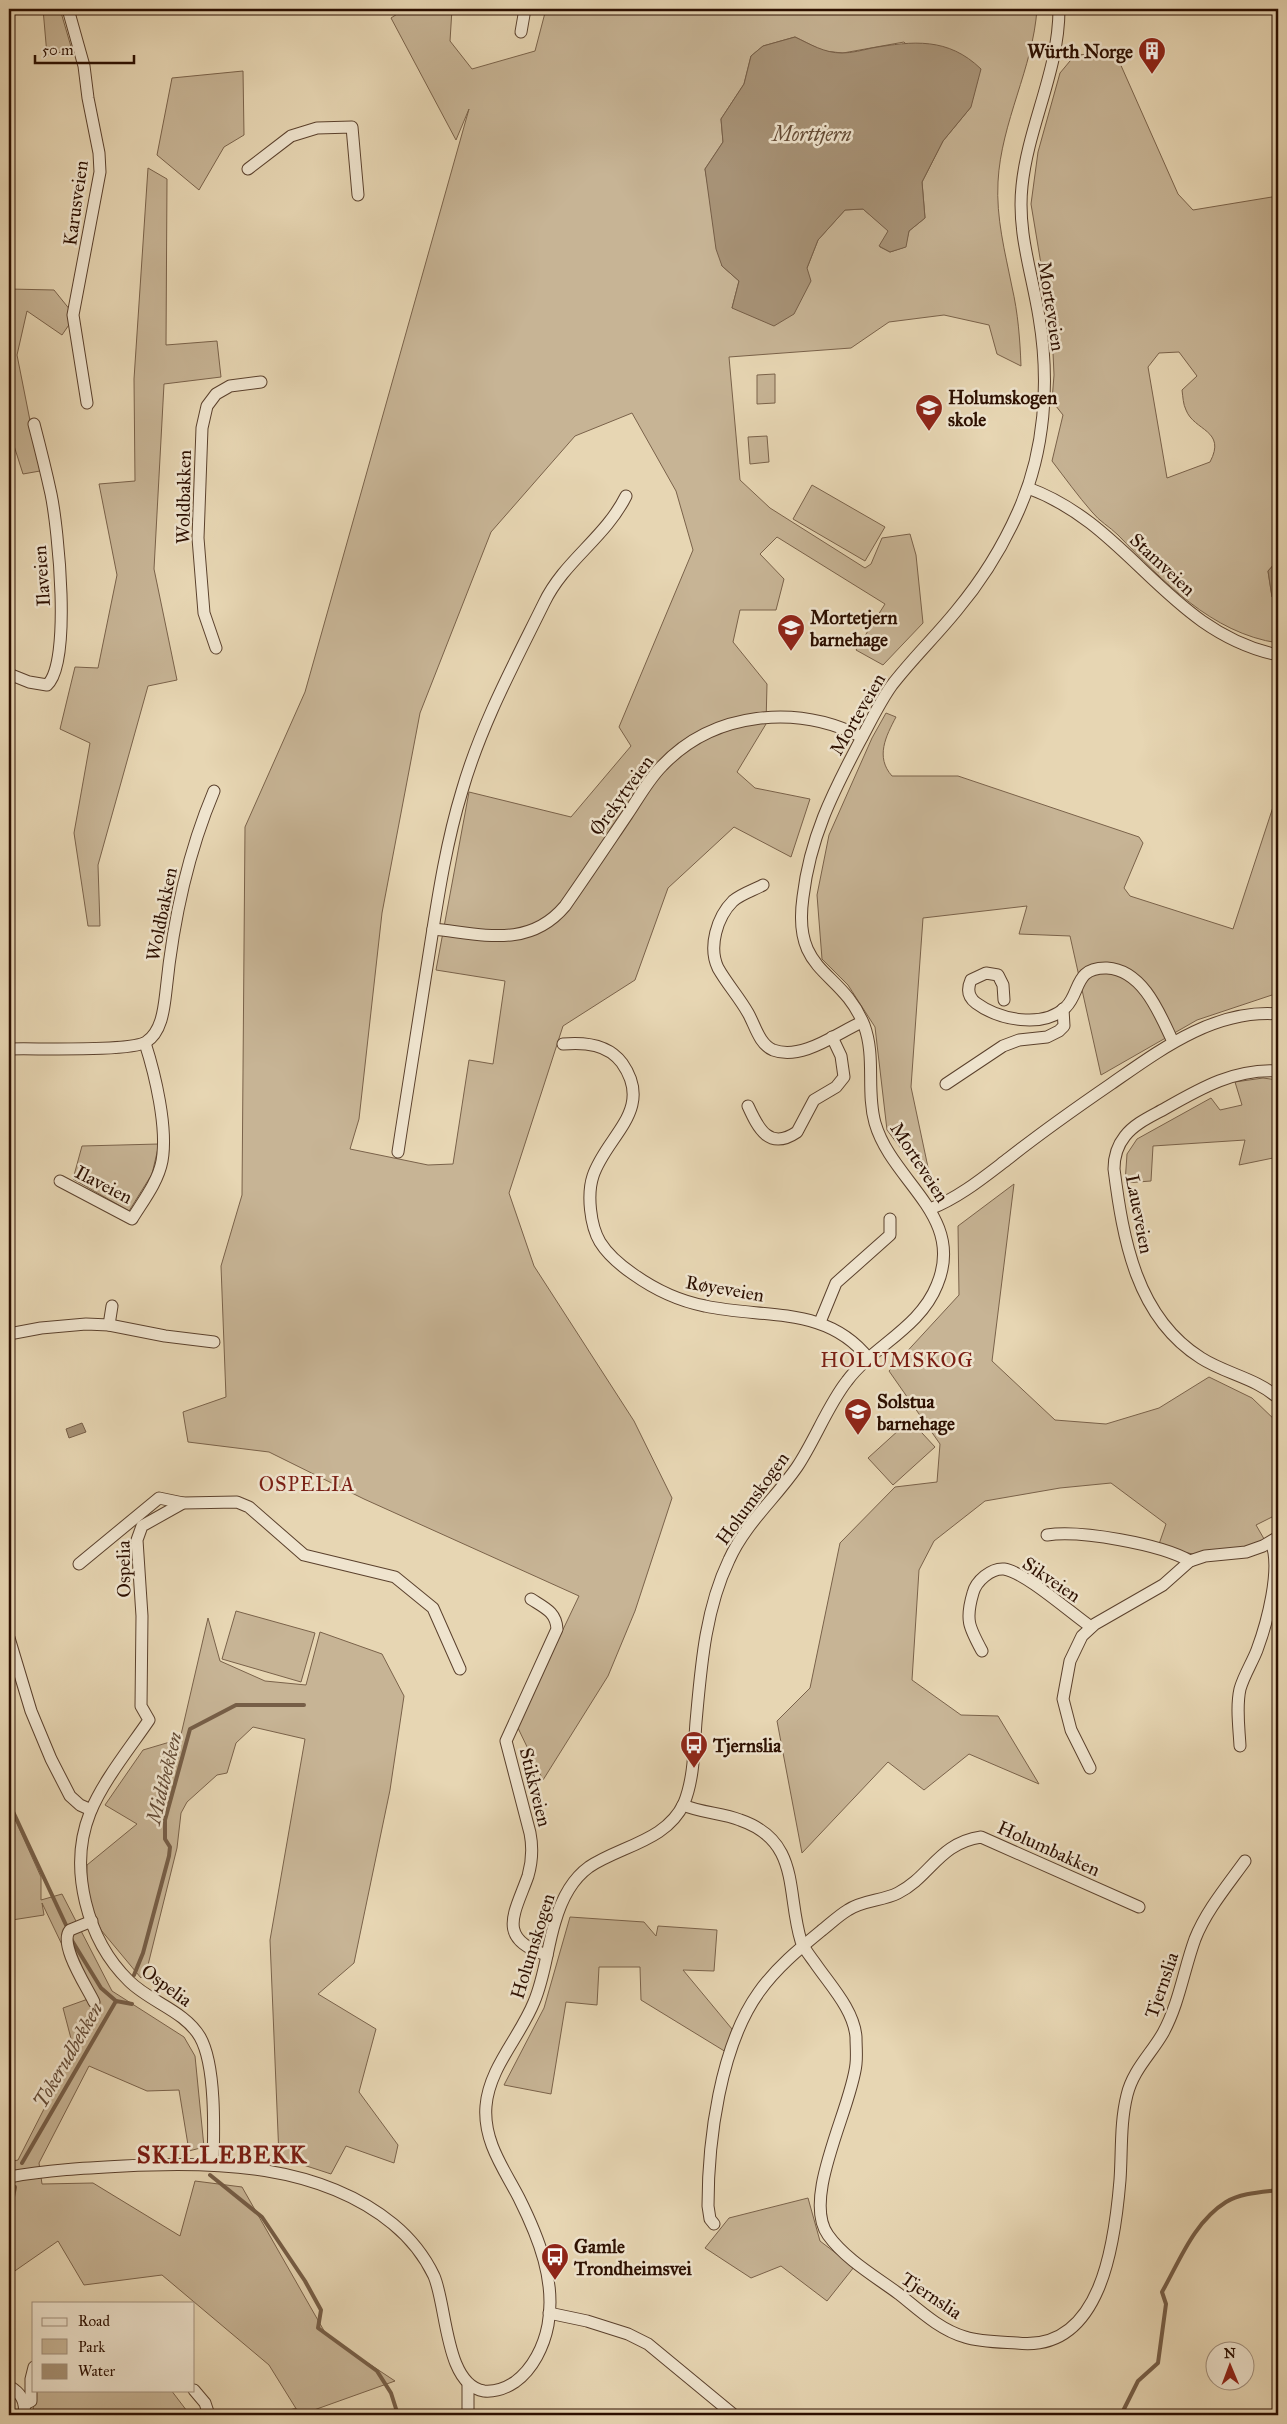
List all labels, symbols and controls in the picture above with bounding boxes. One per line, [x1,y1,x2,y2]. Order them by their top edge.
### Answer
scale bar [35,32,134,64]
building icon: Würth Norge [1137,36,1167,75]
place label: Würth Norge [1027,40,1133,64]
text: 50 m [42,41,74,59]
water label: Morttjern [770,122,852,146]
street label: Karusveien [58,159,93,247]
street label: Morteveien [1033,259,1070,353]
place label: Holumskogen skole [948,386,1058,431]
school or university icon: Holumskogen skole [914,393,944,432]
street label: Woldbakken [171,450,196,544]
street label: Stamveien [1125,528,1200,601]
street label: Ilaveien [28,545,55,607]
place label: Mortetjern barnehage [809,606,898,652]
school or university icon: Mortetjern barnehage [776,613,806,652]
street label: Morteveien [825,669,890,759]
street label: Ørekytveien [584,751,658,840]
street label: Woldbakken [141,866,182,963]
street label: Morteveien [885,1118,954,1207]
street label: Ilaveien [71,1160,136,1209]
street label: Laueveien [1121,1173,1158,1256]
street label: Røyeveien [684,1270,766,1307]
district label: HOLUMSKOG [820,1347,974,1373]
place label: Solstua barnehage [876,1390,955,1436]
school or university icon: Solstua barnehage [843,1397,873,1436]
street label: Holumskogen [711,1447,795,1550]
district label: OSPELIA [259,1472,355,1496]
street label: Ospelia [111,1539,135,1598]
street label: Sikveien [1018,1552,1085,1607]
water label: Midtbekken [141,1729,187,1828]
bus stop icon: Tjernslia [679,1730,709,1769]
place label: Tjernslia [712,1734,782,1758]
street label: Stikkveien [515,1745,556,1829]
street label: Holumbakken [994,1816,1104,1881]
street label: Holumskogen [506,1891,560,2002]
street label: Tjernslia [1139,1948,1184,2021]
street label: Ospelia [137,1959,197,2012]
water label: Tokerudbekken [28,1997,108,2112]
district label: SKILLEBEKK [137,2140,307,2170]
place label: Gamle Trondheimsvei [573,2235,692,2280]
bus stop icon: Gamle Trondheimsvei [540,2242,570,2281]
street label: Tjernslia [897,2267,967,2325]
legend [32,2302,195,2392]
text: Road [78,2312,110,2330]
text: Park [78,2338,105,2356]
north arrow [1204,2342,1254,2392]
text: N [1224,2345,1236,2362]
text: Water [78,2362,115,2380]

